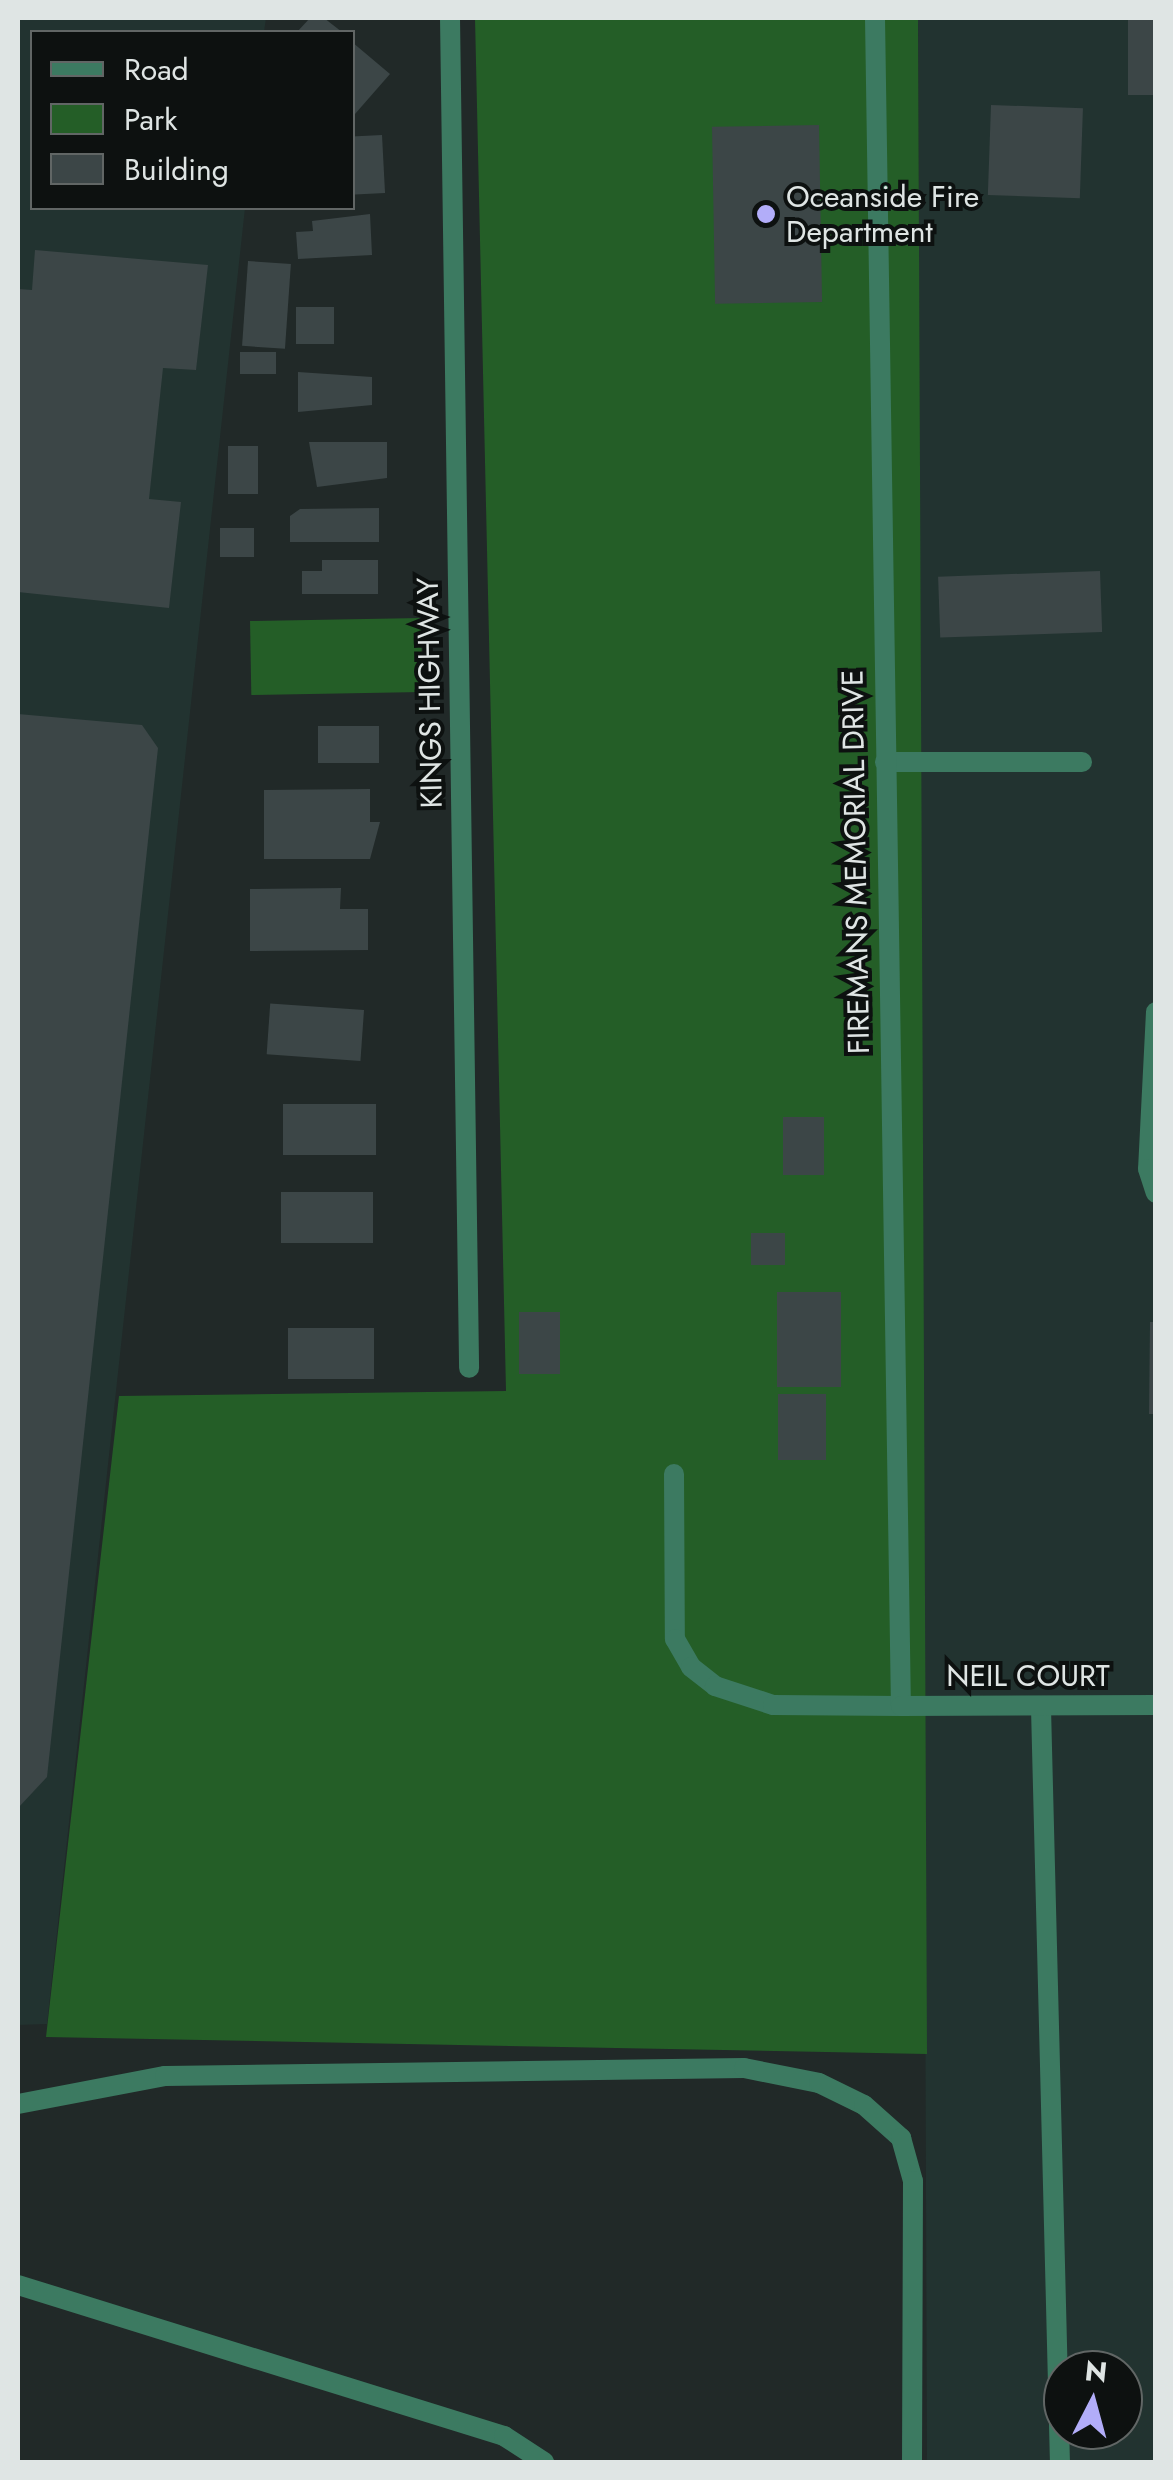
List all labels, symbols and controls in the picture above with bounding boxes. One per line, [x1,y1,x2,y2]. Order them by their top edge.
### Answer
legend [30,30,355,210]
text: Road [124,48,189,91]
text: Park [124,98,177,141]
text: Building [124,148,229,191]
place label: Oceanside Fire Department [786,179,979,250]
marker: Oceanside Fire Department [755,203,777,225]
street label: KINGS HIGHWAY [410,577,450,809]
street label: FIREMANS MEMORIAL DRIVE [835,669,877,1055]
street label: NEIL COURT [946,1658,1110,1694]
north arrow [1043,2350,1143,2450]
text: N [1083,2350,1109,2393]

